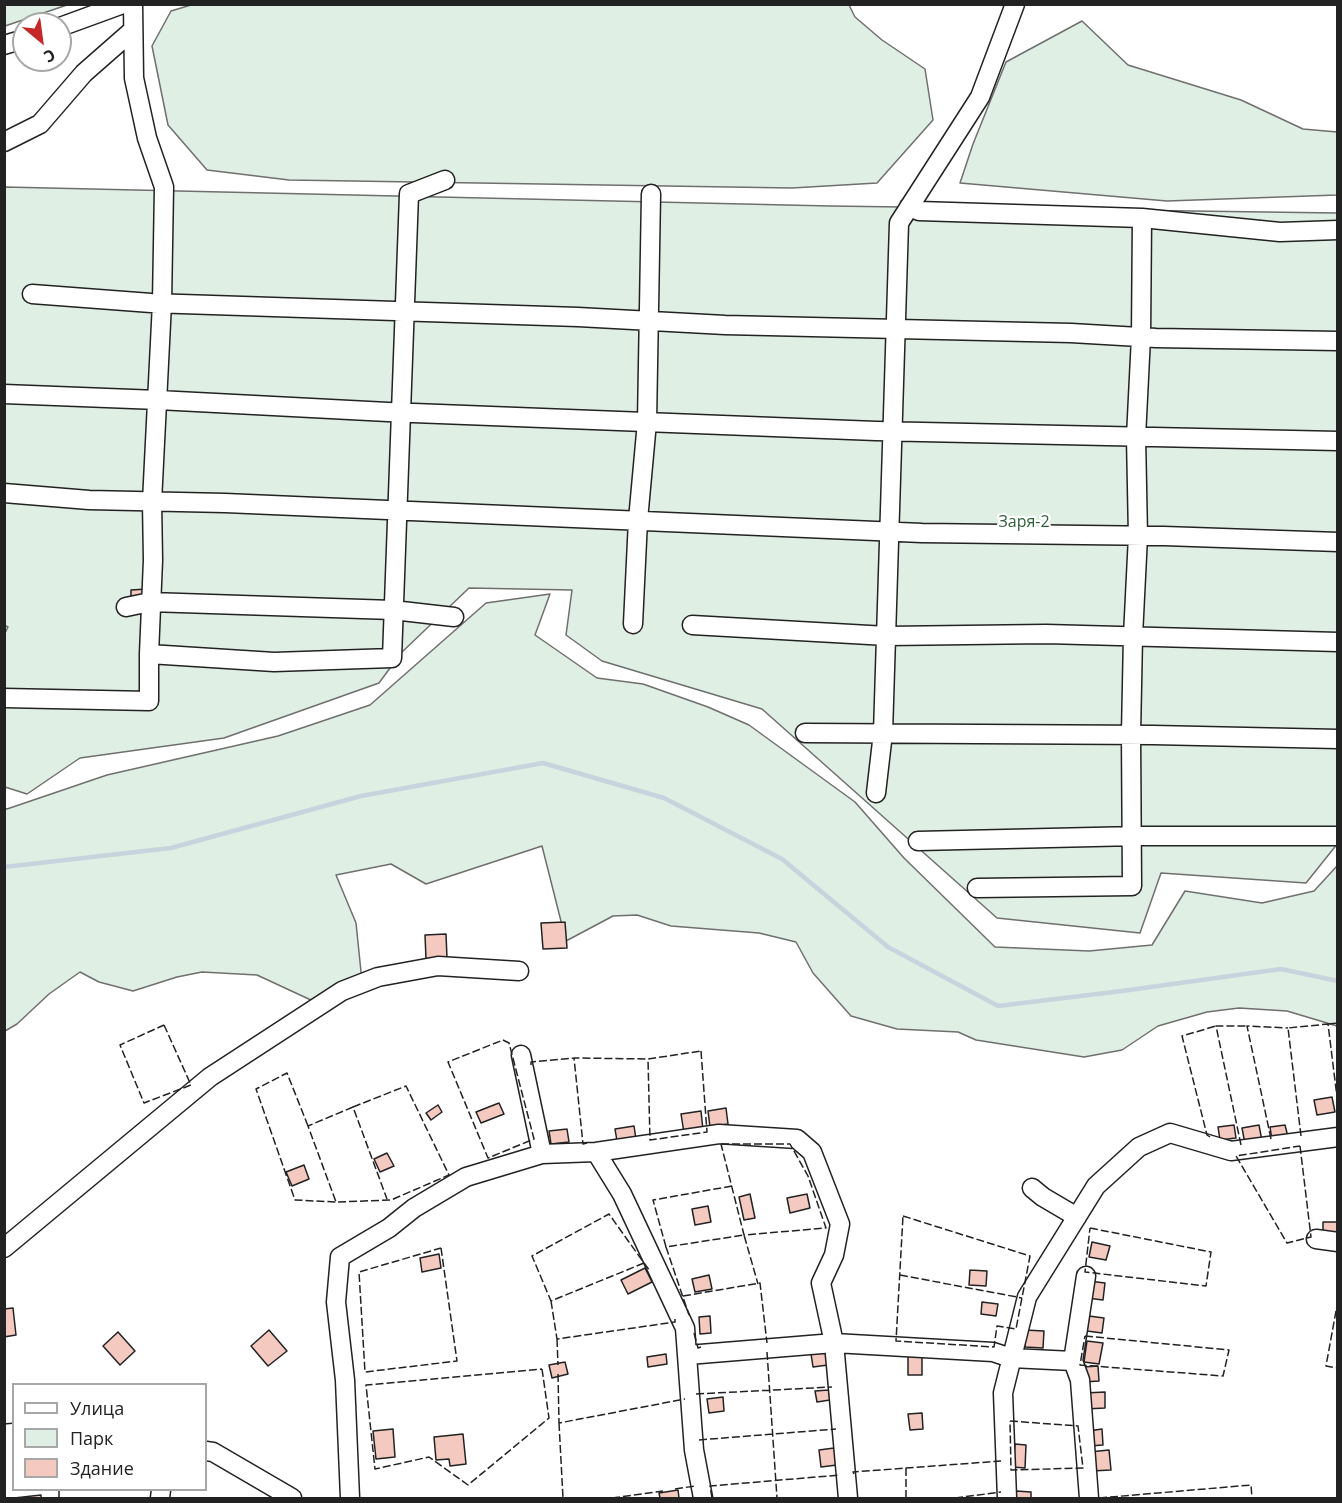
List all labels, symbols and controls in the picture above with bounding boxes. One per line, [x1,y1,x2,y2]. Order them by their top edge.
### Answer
north arrow [12,12,72,72]
text: С [40,44,60,68]
park label: Заря-2 [998,512,1050,532]
legend [12,1383,207,1491]
text: Улица [70,1396,124,1420]
text: Парк [70,1426,113,1450]
text: Здание [70,1456,134,1480]

